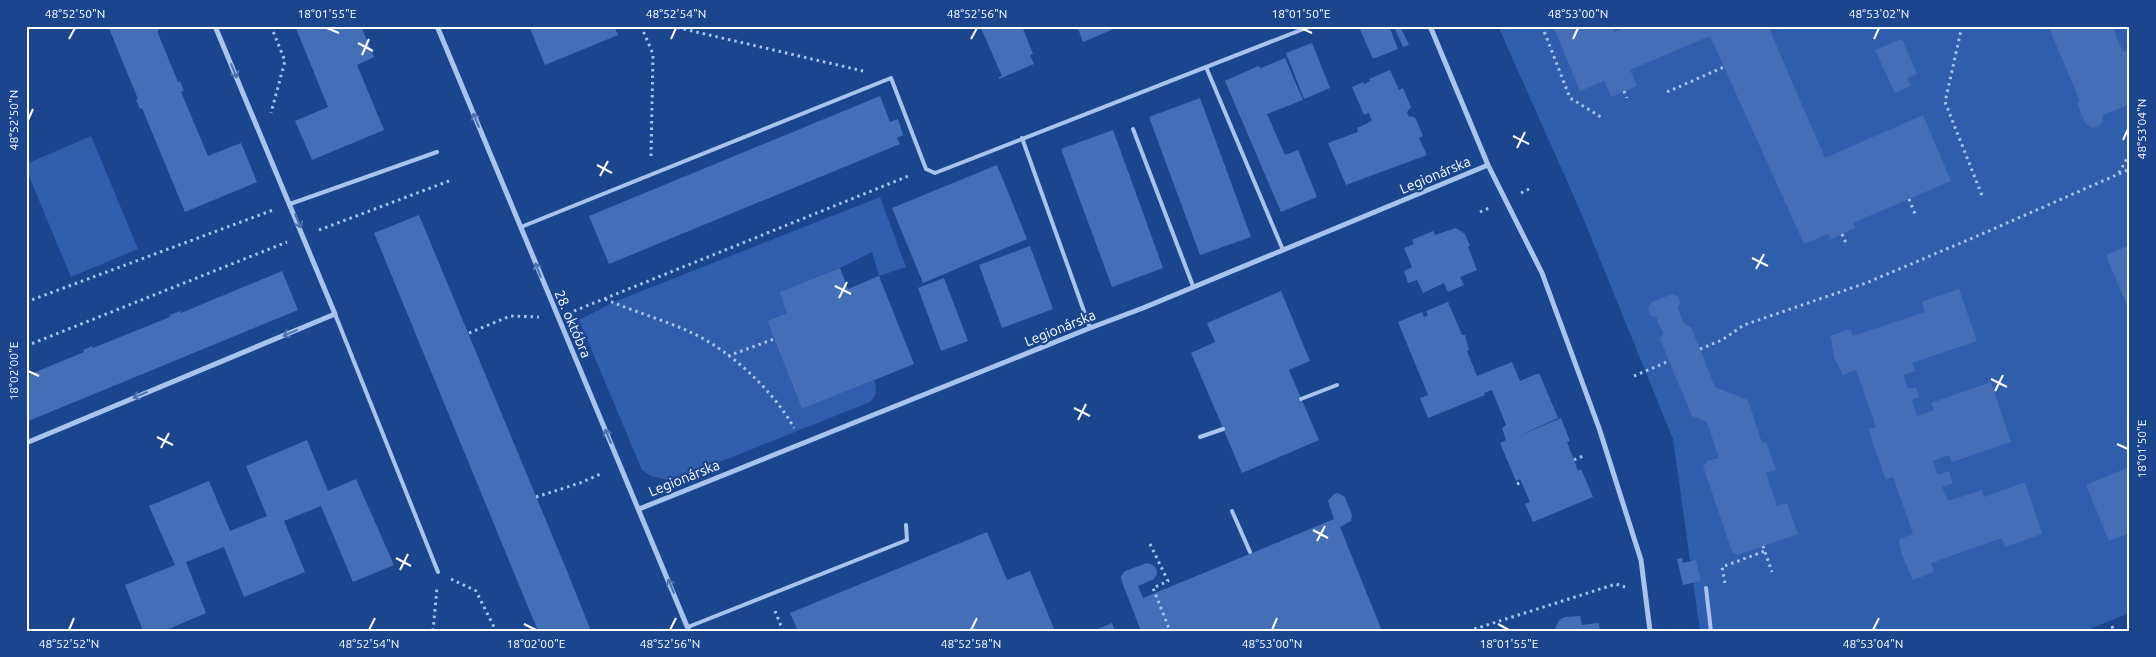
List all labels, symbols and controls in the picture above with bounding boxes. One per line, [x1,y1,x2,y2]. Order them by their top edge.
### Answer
text: 48°52'50"N [45,7,105,20]
text: 18°01'55"E [298,7,357,20]
text: 48°52'54"N [646,7,706,20]
text: 48°52'56"N [947,7,1007,20]
text: 18°01'50"E [1272,7,1331,20]
text: 48°53'00"N [1548,7,1608,20]
text: 48°53'02"N [1849,7,1909,20]
one-way arrow [230,63,240,78]
text: 48°52'50"N [7,90,20,150]
text: 48°53'04"N [2135,99,2148,159]
one-way arrow [471,113,480,128]
street label: Legionárska [1397,153,1473,197]
one-way arrow [293,213,303,228]
one-way arrow [533,263,543,278]
street label: 28. októbra [552,288,594,360]
street label: Legionárska [1022,306,1098,350]
one-way arrow [283,329,298,338]
text: 18°02'00"E [7,341,20,400]
one-way arrow [133,391,148,401]
text: 18°01'50"E [2135,419,2148,478]
one-way arrow [603,429,613,444]
street label: Legionárska [646,456,722,500]
one-way arrow [665,579,675,594]
text: 48°52'52"N [39,637,99,650]
text: 48°52'54"N [339,637,399,650]
text: 18°02'00"E [507,637,566,650]
text: 48°52'56"N [640,637,700,650]
text: 48°52'58"N [941,637,1001,650]
text: 48°53'00"N [1242,637,1302,650]
text: 18°01'55"E [1480,637,1539,650]
text: 48°53'04"N [1843,637,1903,650]

